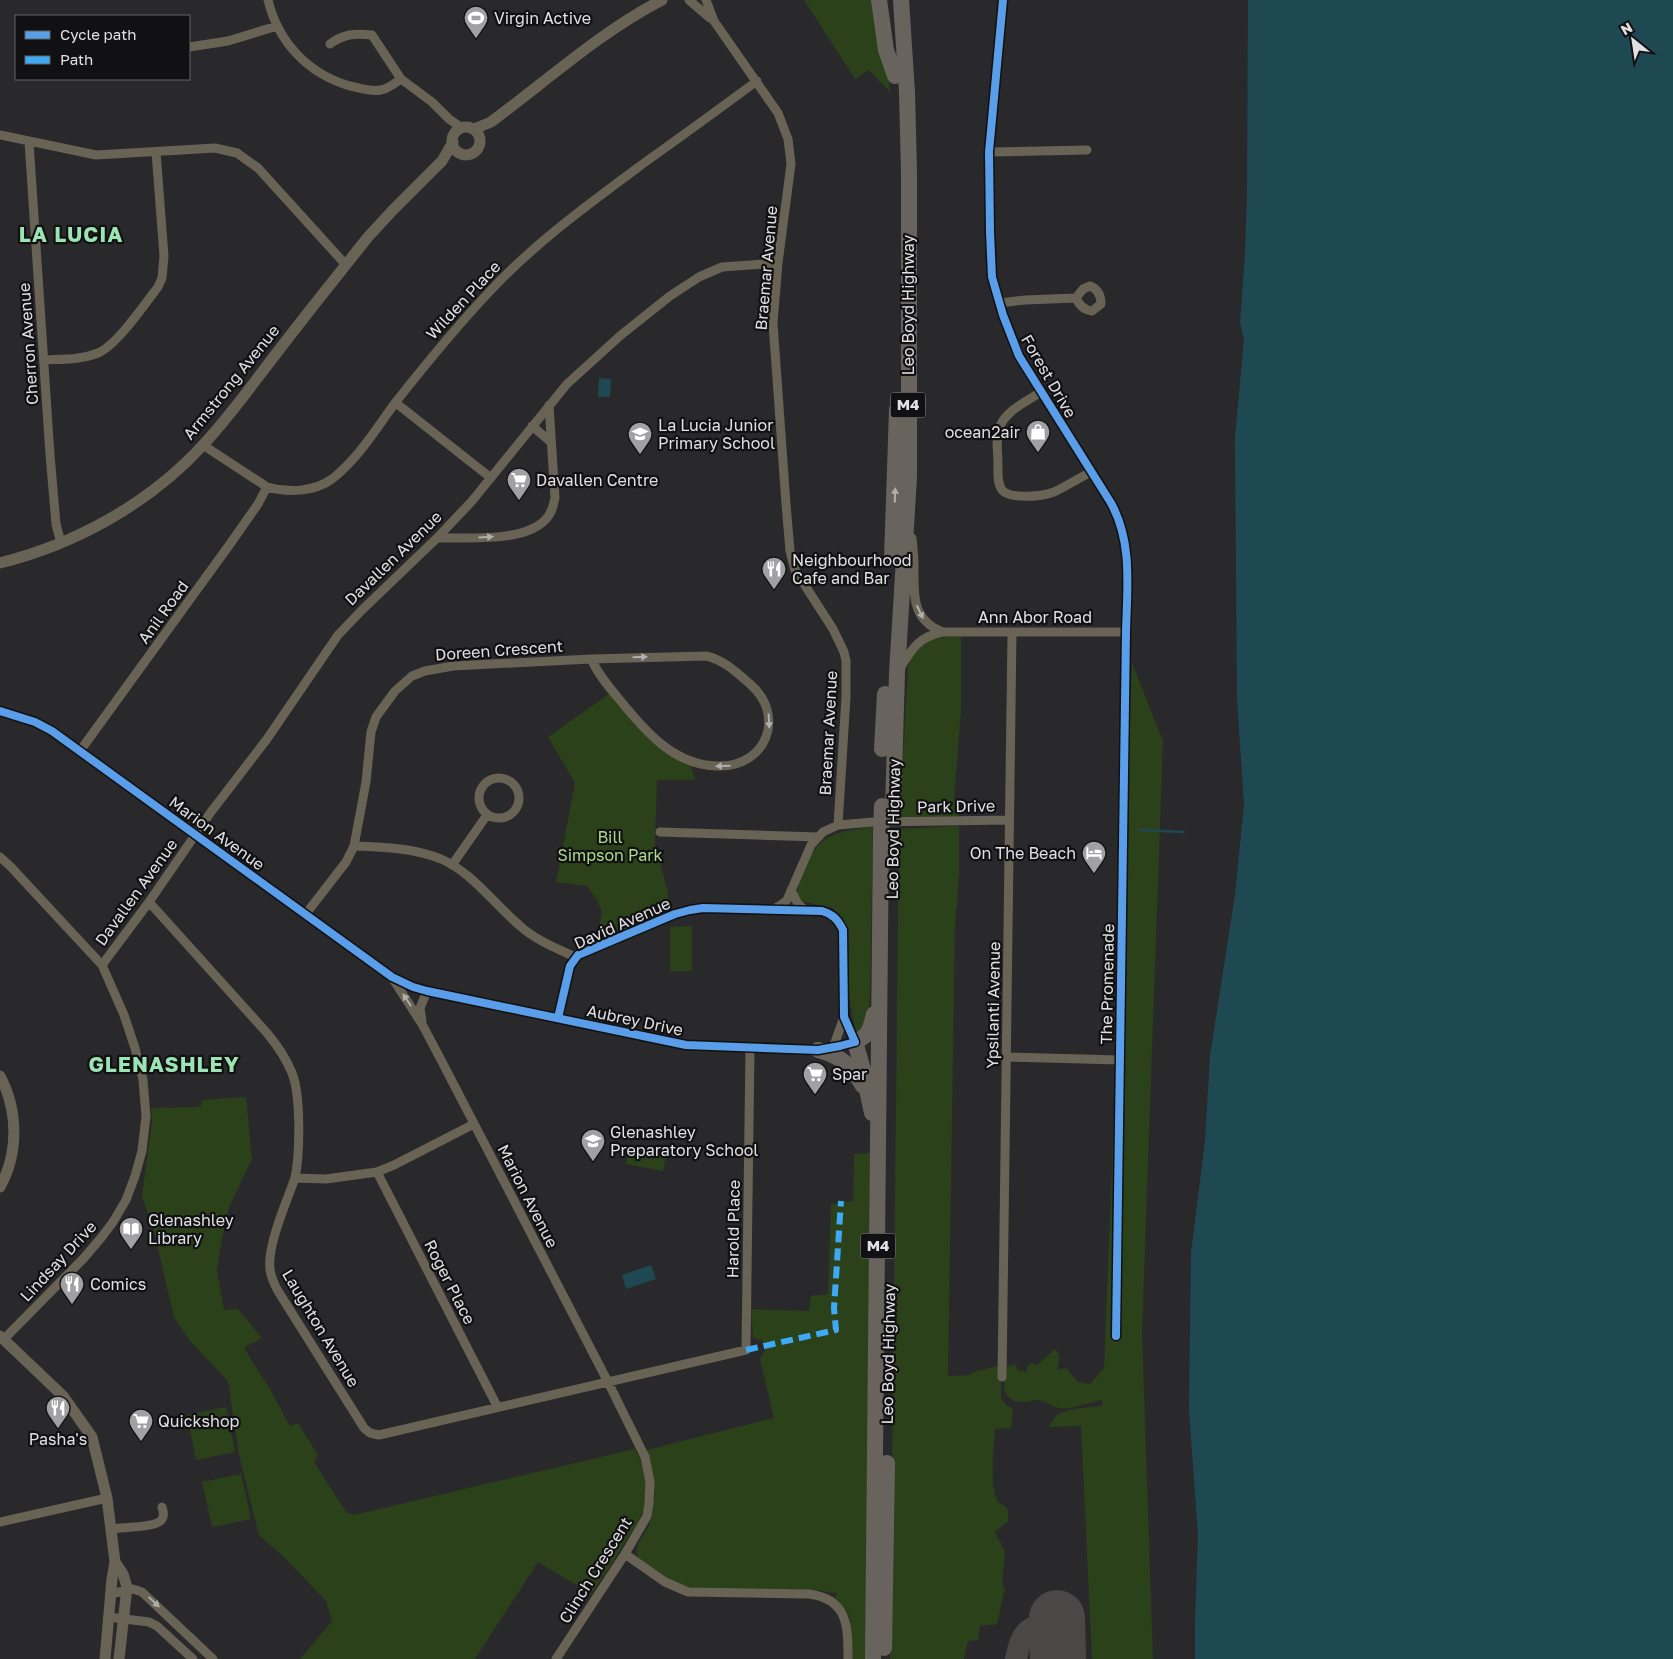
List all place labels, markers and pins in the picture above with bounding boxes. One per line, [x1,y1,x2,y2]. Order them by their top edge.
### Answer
sports icon: Virgin Active [463,5,489,39]
place label: Virgin Active [494,8,591,28]
place label: La Lucia Junior Primary School [658,415,775,453]
shop icon: ocean2air [1025,419,1051,453]
school or university icon: La Lucia Junior Primary School [627,421,653,455]
place label: ocean2air [945,422,1020,442]
supermarket icon: Davallen Centre [506,467,532,501]
place label: Davallen Centre [536,470,658,490]
place label: Neighbourhood Cafe and Bar [792,550,912,588]
restaurant icon: Neighbourhood Cafe and Bar [761,556,787,590]
hotel icon: On The Beach [1081,840,1107,874]
place label: On The Beach [970,843,1076,863]
supermarket icon: Spar [802,1061,828,1095]
place label: Spar [832,1064,867,1084]
place label: Glenashley Preparatory School [610,1122,758,1160]
school or university icon: Glenashley Preparatory School [580,1128,606,1162]
place label: Glenashley Library [148,1210,234,1248]
library icon: Glenashley Library [118,1216,144,1250]
restaurant icon: Comics [59,1271,85,1305]
place label: Comics [90,1274,146,1294]
restaurant icon: Pasha's [45,1395,71,1429]
supermarket icon: Quickshop [128,1408,154,1442]
place label: Quickshop [158,1411,239,1431]
place label: Pasha's [29,1429,87,1449]

